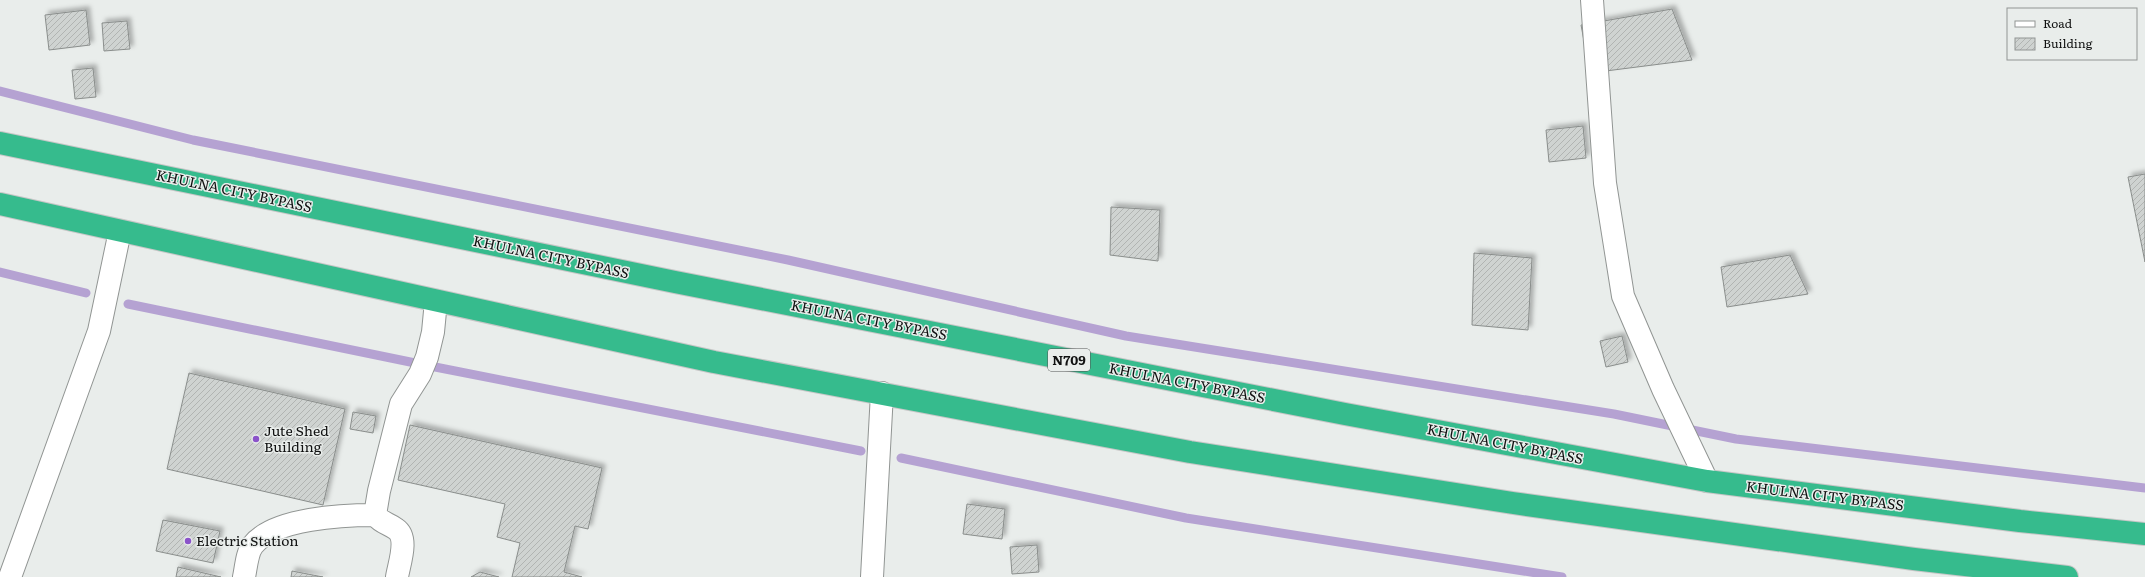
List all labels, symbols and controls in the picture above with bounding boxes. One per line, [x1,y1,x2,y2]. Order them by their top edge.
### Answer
legend [2007,8,2137,60]
text: Road [2043,14,2073,32]
text: Building [2043,34,2093,52]
street label: KHULNA CITY BYPASS [155,164,314,216]
street label: KHULNA CITY BYPASS [472,230,631,282]
street label: KHULNA CITY BYPASS [789,294,949,344]
road number: N709 [1048,349,1090,371]
street label: KHULNA CITY BYPASS [1107,357,1267,407]
street label: KHULNA CITY BYPASS [1425,418,1585,468]
place label: Jute Shed Building [264,420,329,456]
marker: Jute Shed Building [251,434,261,444]
street label: KHULNA CITY BYPASS [1745,475,1905,515]
place label: Electric Station [196,530,299,550]
marker: Electric Station [183,536,193,546]

